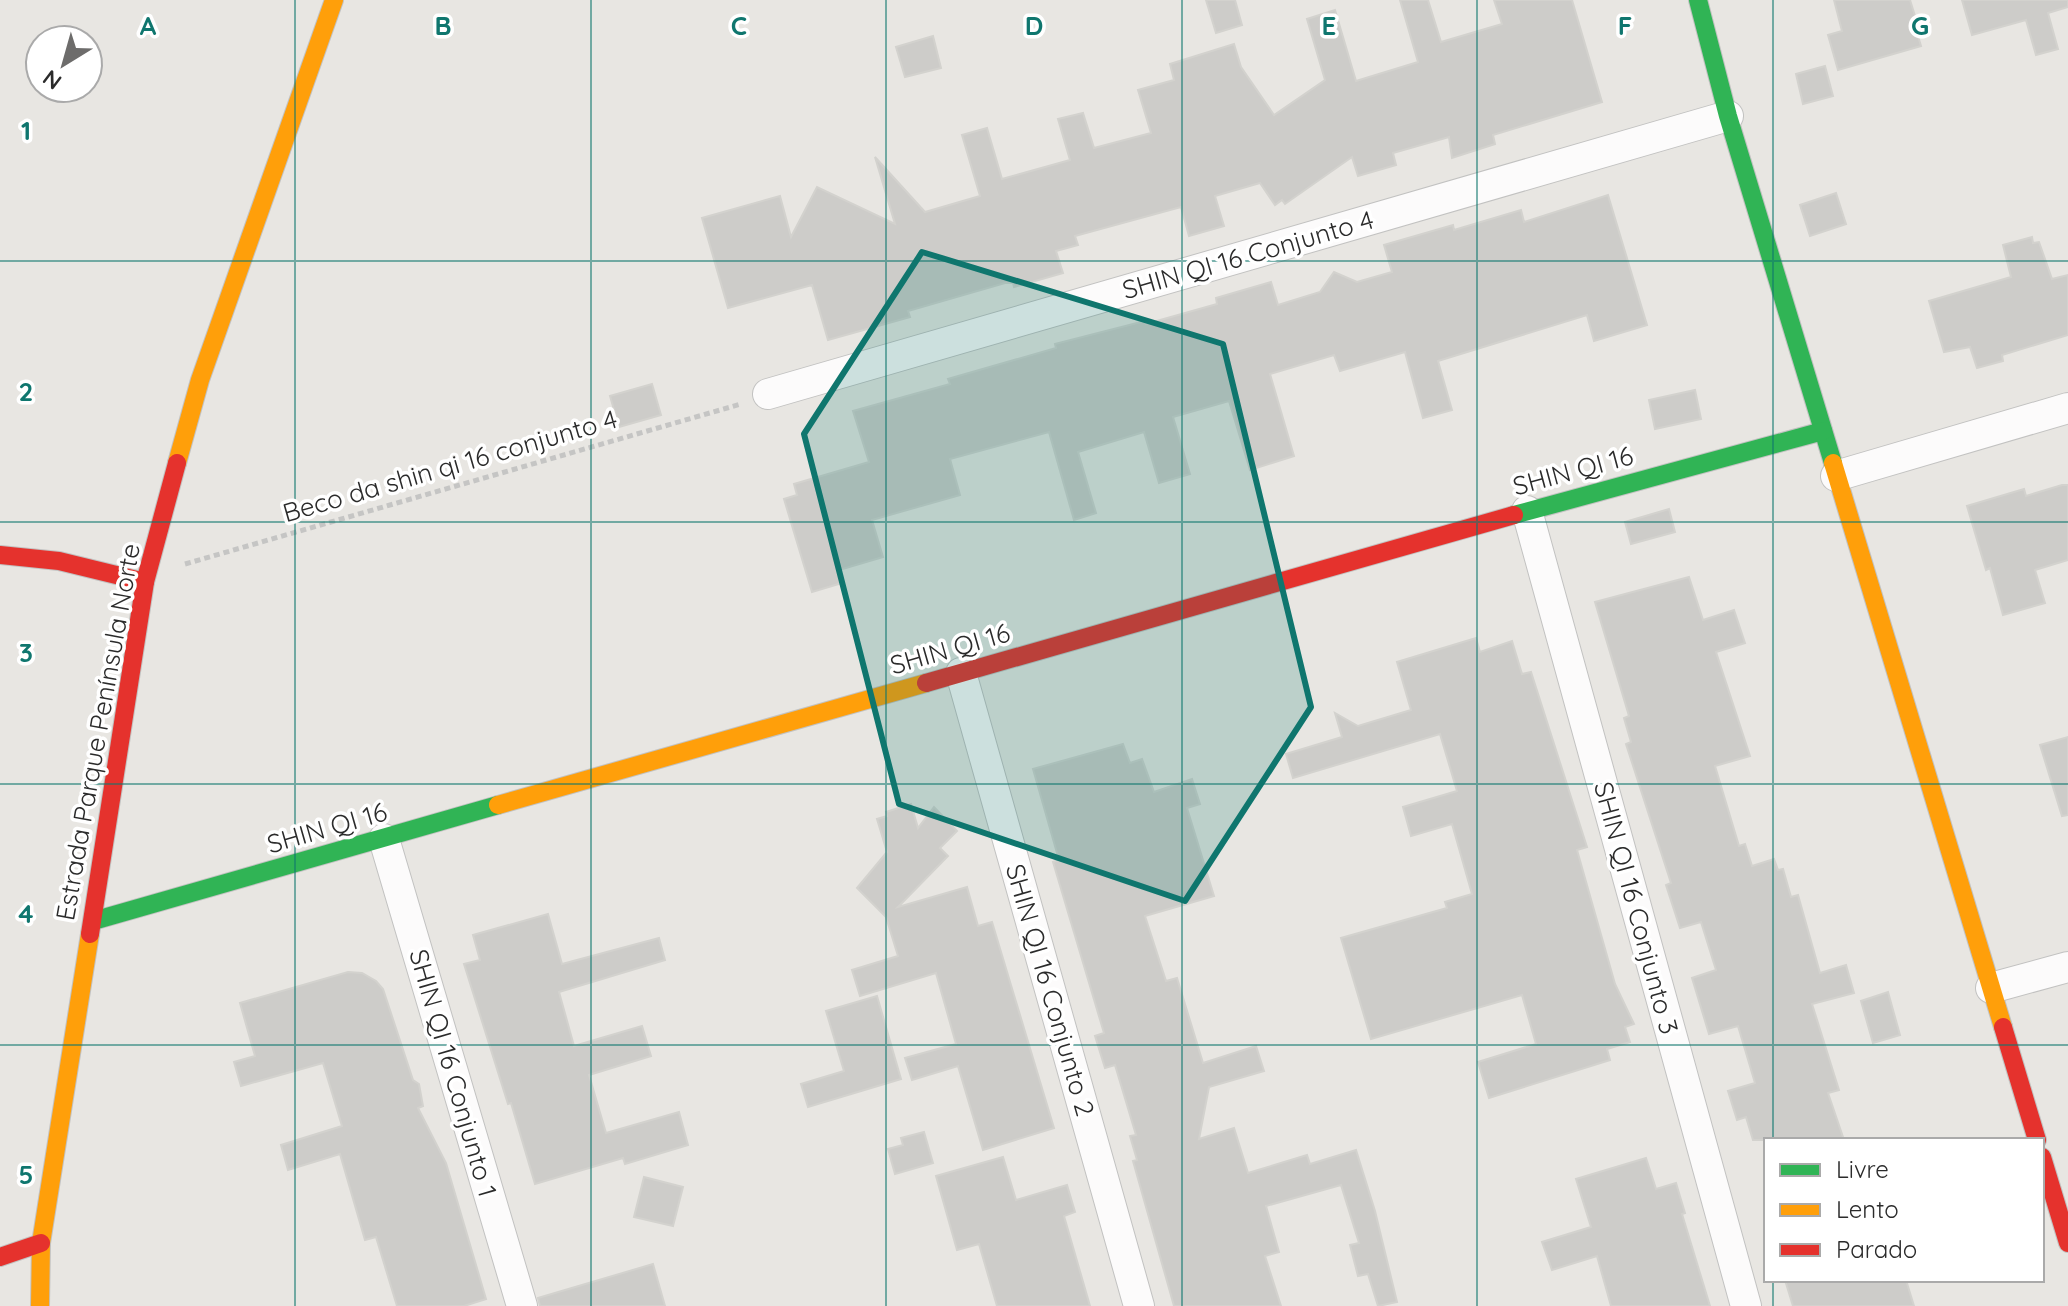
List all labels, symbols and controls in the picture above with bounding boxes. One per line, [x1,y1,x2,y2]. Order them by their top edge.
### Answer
text: A [140,9,157,42]
text: B [434,9,452,42]
text: C [731,9,747,42]
text: D [1025,9,1043,42]
text: E [1322,9,1336,42]
text: F [1618,9,1632,42]
text: G [1911,9,1929,42]
north arrow [24,24,104,104]
text: N [37,64,67,96]
text: 1 [21,114,31,147]
street label: SHIN QI 16 Conjunto 4 [1118,203,1377,306]
text: 2 [19,375,33,408]
street label: Beco da shin qi 16 conjunto 4 [279,402,621,529]
street label: SHIN QI 16 [1509,439,1637,502]
street label: Estrada Parque Península Norte [48,541,147,923]
street label: SHIN QI 16 [886,616,1014,681]
text: 3 [19,636,33,669]
street label: SHIN QI 16 Conjunto 3 [1587,778,1686,1038]
street label: SHIN QI 16 [263,795,391,860]
street label: SHIN QI 16 Conjunto 2 [999,860,1102,1120]
text: 4 [18,897,34,930]
street label: SHIN QI 16 Conjunto 1 [402,945,505,1200]
legend [1764,1138,2044,1282]
text: Livre [1836,1154,1889,1184]
text: 5 [19,1158,33,1191]
text: Lento [1836,1194,1899,1224]
text: Parado [1836,1234,1917,1264]

